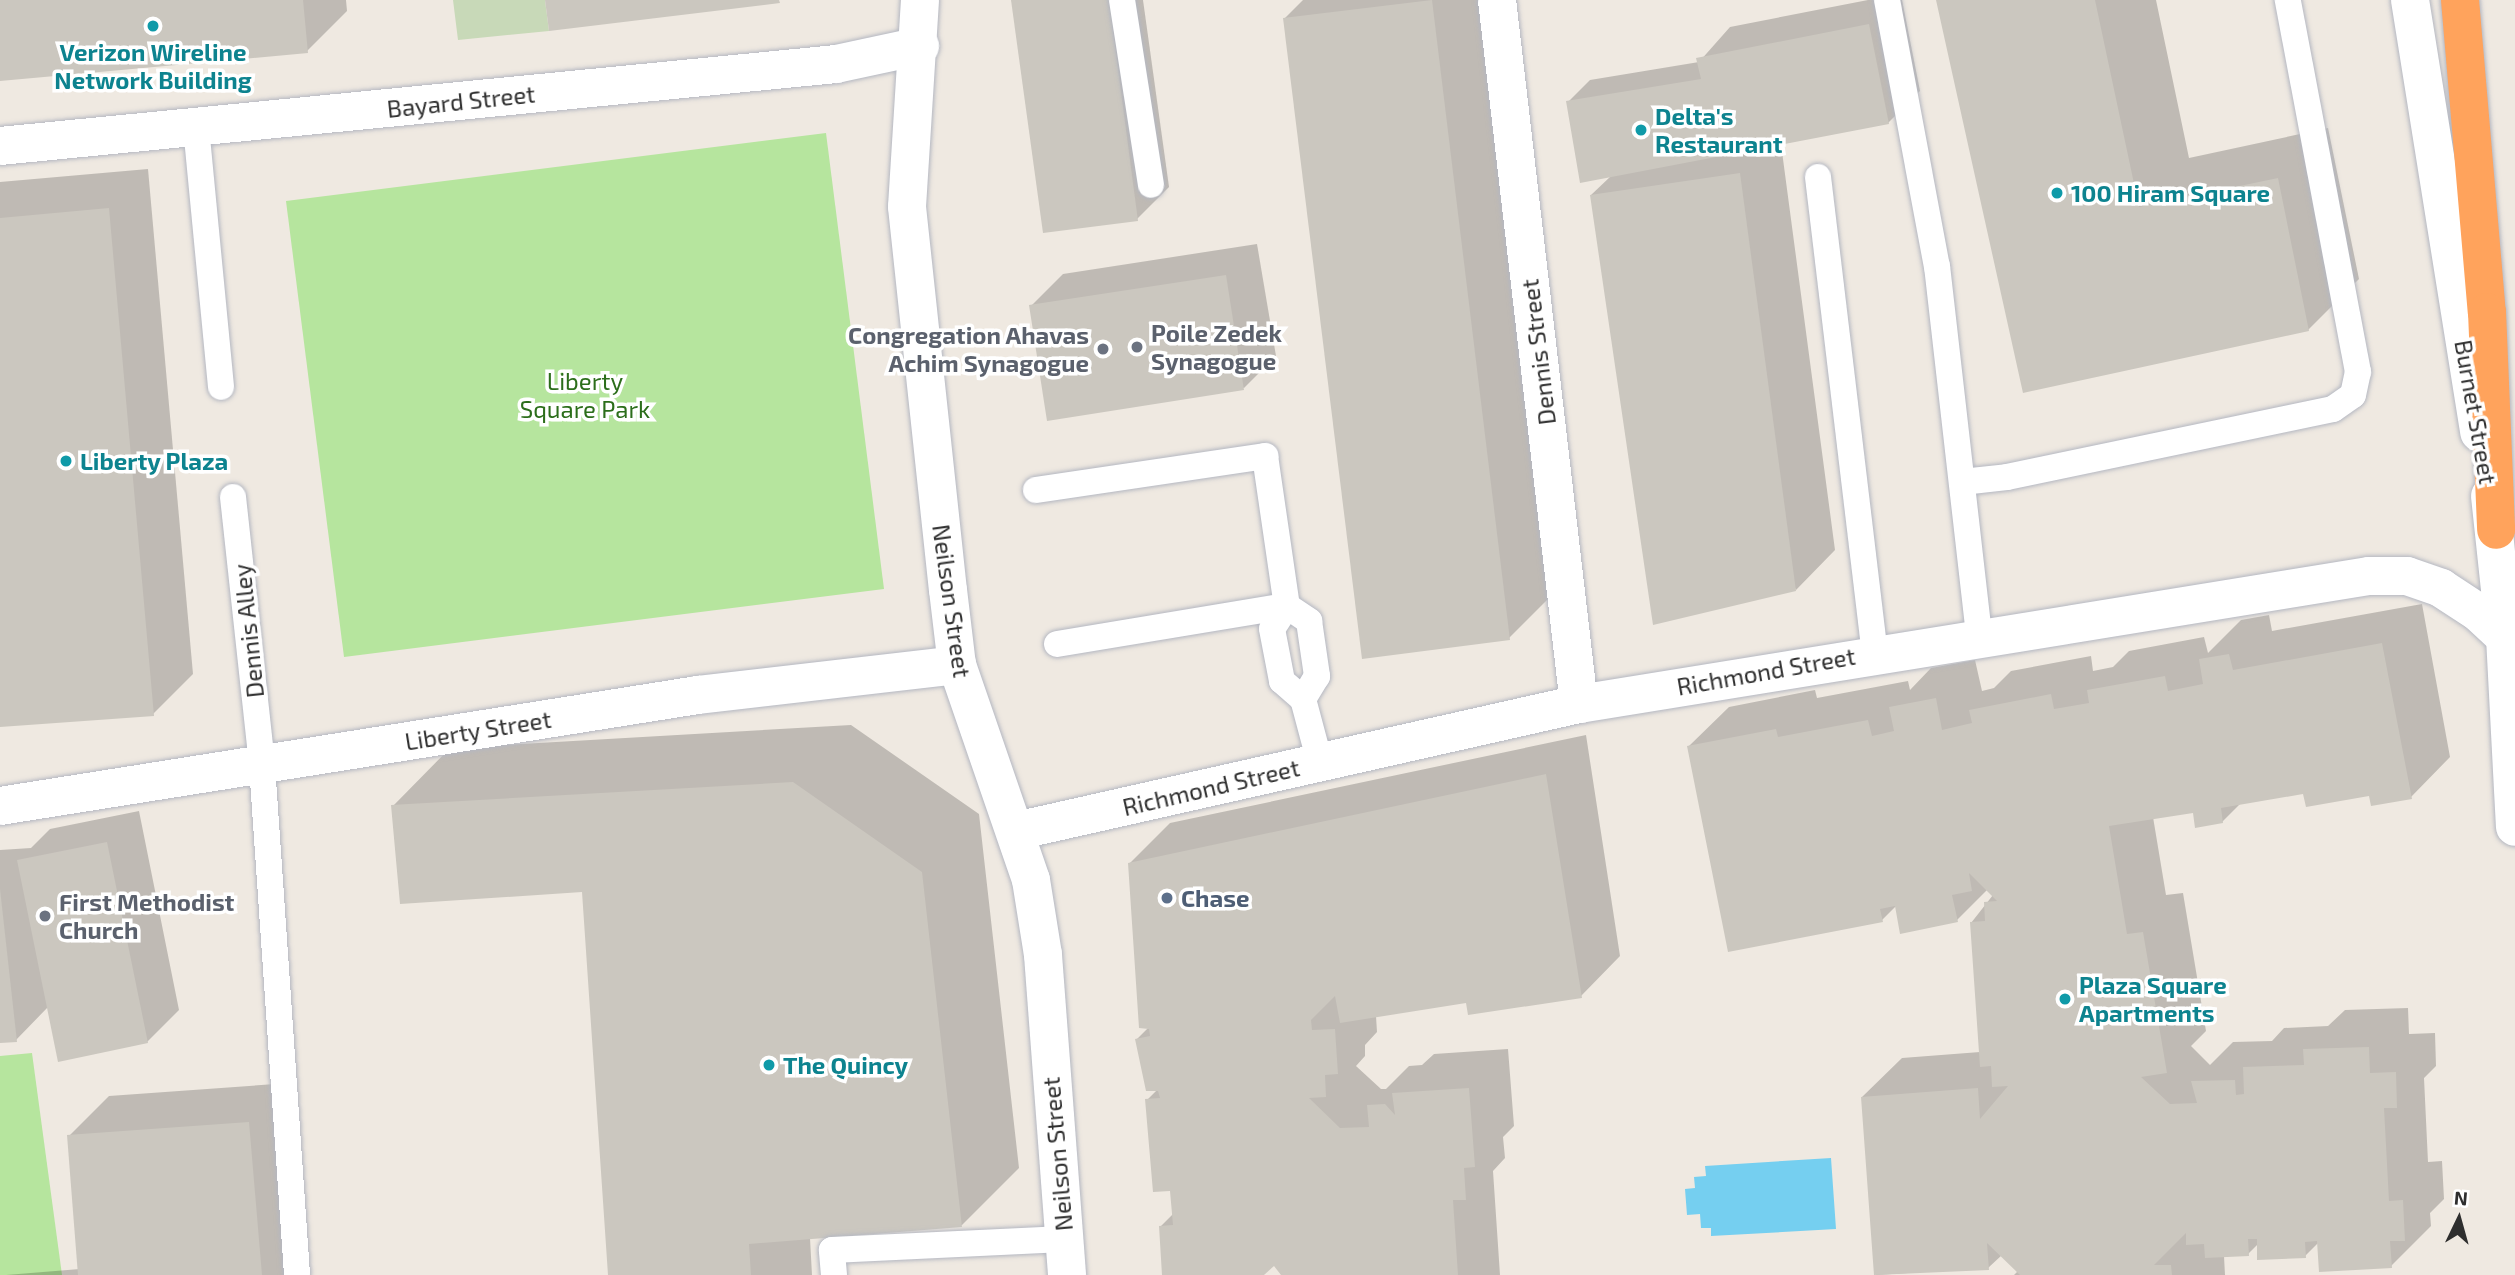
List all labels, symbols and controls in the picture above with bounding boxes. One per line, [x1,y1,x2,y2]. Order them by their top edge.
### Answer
marker: Verizon Wireline Network Building [145,18,161,34]
place label: Verizon Wireline Network Building [54,38,252,94]
street label: Bayard Street [385,79,537,123]
place label: Delta's Restaurant [1655,102,1783,158]
marker: Delta's Restaurant [1633,122,1649,138]
place label: 100 Hiram Square [2071,179,2270,207]
marker: 100 Hiram Square [2049,185,2065,201]
street label: Dennis Street [1515,277,1561,427]
place label: Poile Zedek Synagogue [1151,319,1282,375]
place label: Congregation Ahavas Achim Synagogue [848,321,1089,377]
street label: Burnet Street [2449,338,2503,486]
marker: Poile Zedek Synagogue [1129,339,1145,355]
marker: Congregation Ahavas Achim Synagogue [1095,341,1111,357]
park label: Liberty Square Park [520,367,650,423]
place label: Liberty Plaza [80,447,229,475]
marker: Liberty Plaza [58,453,74,469]
street label: Neilson Street [927,522,977,680]
street label: Dennis Alley [227,562,269,700]
street label: Richmond Street [1674,641,1858,701]
street label: Liberty Street [402,704,554,756]
street label: Richmond Street [1120,753,1302,821]
place label: Chase [1181,884,1249,912]
place label: First Methodist Church [59,888,234,944]
marker: Chase [1159,890,1175,906]
marker: First Methodist Church [37,908,53,924]
place label: Plaza Square Apartments [2079,971,2227,1027]
marker: Plaza Square Apartments [2057,991,2073,1007]
place label: The Quincy [783,1051,908,1079]
marker: The Quincy [761,1057,777,1073]
street label: Neilson Street [1036,1076,1078,1232]
north arrow [2424,1184,2494,1254]
text: N [2453,1186,2469,1210]

